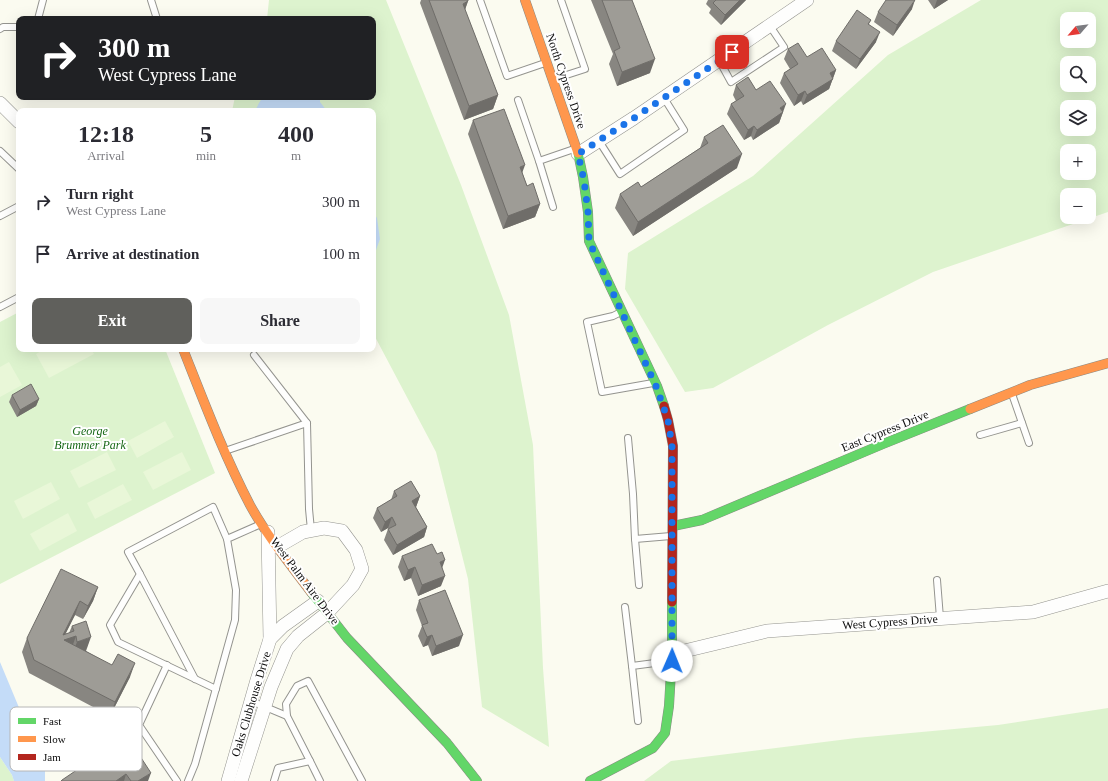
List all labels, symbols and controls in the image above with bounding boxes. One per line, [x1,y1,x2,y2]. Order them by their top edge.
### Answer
north arrow [1060,12,1096,48]
map controls [1060,12,1096,224]
street label: North Cypress Drive [543,31,589,131]
icon: right [32,32,84,84]
text: 300 m [98,32,170,63]
pin [715,35,749,69]
icon: arrive [721,41,743,63]
button: search [1060,56,1096,92]
text: West Cypress Lane [98,65,237,85]
button: layers [1060,100,1096,136]
text: 12:18 [78,121,134,147]
text: 5 [200,121,212,147]
text: 400 [278,121,314,147]
button: + [1060,144,1096,180]
text: Arrival [87,148,125,163]
text: min [196,148,216,163]
text: m [291,148,301,163]
text: Turn right [66,186,133,202]
button: − [1060,188,1096,224]
icon: right [32,191,54,213]
text: 300 m [322,194,360,210]
text: West Cypress Lane [66,203,166,218]
icon: arrive [32,243,54,265]
text: Arrive at destination [66,246,199,262]
text: 100 m [322,246,360,262]
button: Exit [32,298,192,344]
button: Share [200,298,360,344]
street label: East Cypress Drive [839,407,931,455]
park label: George Brummer Park [54,424,127,452]
street label: West Palm Aire Drive [268,535,342,627]
street label: West Cypress Drive [842,612,938,632]
position arrow [651,640,693,682]
street label: Oaks Clubhouse Drive [228,650,274,758]
legend [10,707,142,771]
text: Fast [43,715,61,727]
text: Slow [43,733,66,745]
text: Jam [43,751,61,763]

